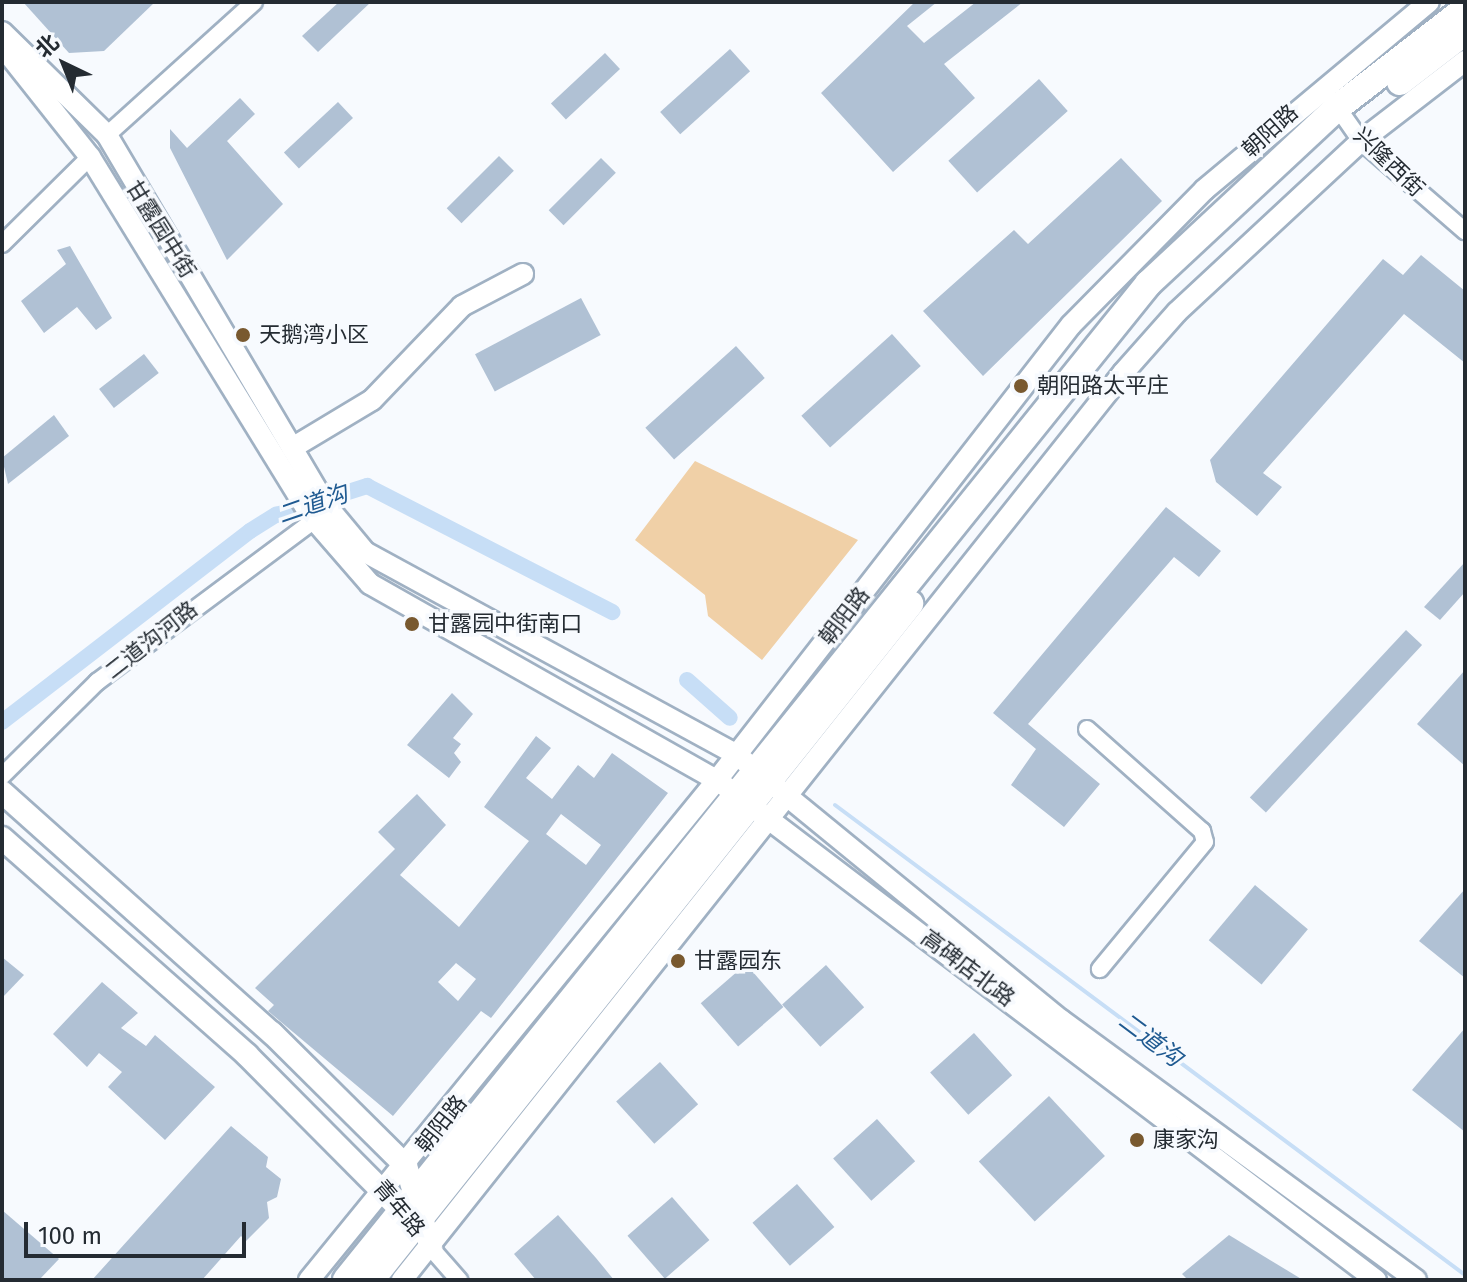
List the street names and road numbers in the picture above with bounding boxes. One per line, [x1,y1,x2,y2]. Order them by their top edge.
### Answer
street label: 朝阳路 [1237,99,1303,163]
street label: 兴隆西街 [1348,122,1430,202]
street label: 甘露园中街 [121,175,201,283]
street label: 朝阳路 [813,582,875,650]
street label: 二道沟河路 [100,596,202,684]
street label: 高碑店北路 [916,924,1020,1012]
street label: 朝阳路 [410,1090,472,1158]
street label: 青年路 [368,1174,430,1242]

